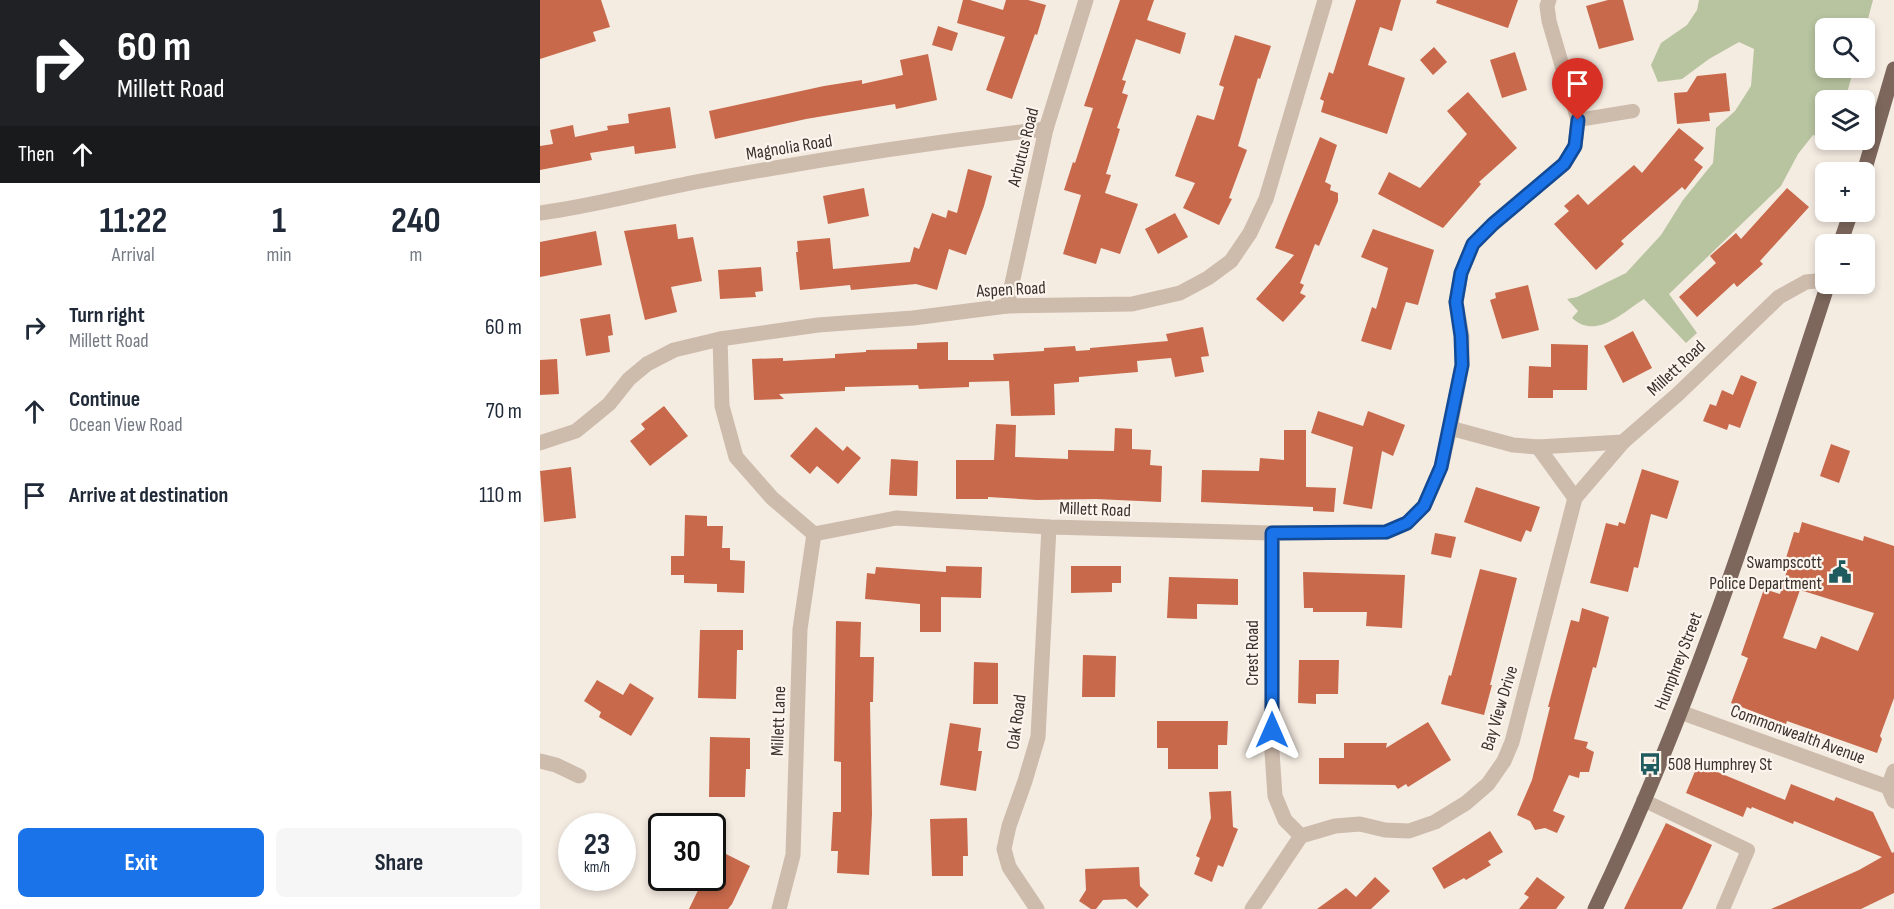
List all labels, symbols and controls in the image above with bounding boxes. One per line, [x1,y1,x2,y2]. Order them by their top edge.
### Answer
map controls [1815,18,1875,294]
button: search [1815,18,1875,78]
text: 60 m [117,22,191,73]
icon: right [18,24,96,102]
pin [1552,58,1603,120]
icon: arrive [1561,67,1594,100]
text: Millett Road [117,73,225,105]
button: layers [1815,90,1875,150]
street label: Arbutus Road [1003,106,1043,190]
street label: Magnolia Road [745,130,834,165]
icon: ahead [66,138,99,171]
text: Then [18,141,54,168]
button: + [1815,162,1875,222]
text: 11:22 [99,200,167,243]
text: 1 [272,200,286,243]
text: 240 [391,200,441,243]
button: − [1815,234,1875,294]
text: Arrival [112,243,155,267]
text: min [267,243,292,267]
text: m [409,243,422,267]
street label: Aspen Road [975,277,1046,302]
text: Turn right [69,302,145,329]
icon: right [18,311,51,344]
text: 60 m [485,314,522,341]
text: Millett Road [69,329,149,353]
street label: Millett Road [1643,336,1710,401]
text: Continue [69,386,140,413]
icon: ahead [18,395,51,428]
text: 70 m [486,398,522,425]
text: Ocean View Road [69,413,183,437]
icon: arrive [18,479,51,512]
text: Arrive at destination [69,482,228,509]
text: 110 m [479,482,522,509]
street label: Millett Road [1059,498,1131,521]
place label: Swampscott Police Department [1709,552,1823,594]
public building icon: Swampscott Police Department [1827,559,1853,585]
street label: Humphrey Street [1650,609,1707,713]
street label: Crest Road [1242,620,1263,686]
street label: Bay View Drive [1477,663,1522,753]
street label: Millett Lane [767,686,790,757]
street label: Oak Road [1002,693,1031,751]
position arrow [1240,698,1304,762]
street label: Commonwealth Avenue [1728,700,1868,769]
bus stop icon: 508 Humphrey St [1637,751,1663,777]
place label: 508 Humphrey St [1668,754,1773,775]
speed limit sign: 30 [648,813,726,891]
text: 23 [584,827,610,863]
button: Exit [18,828,264,897]
button: Share [276,828,522,897]
text: km/h [584,858,610,877]

